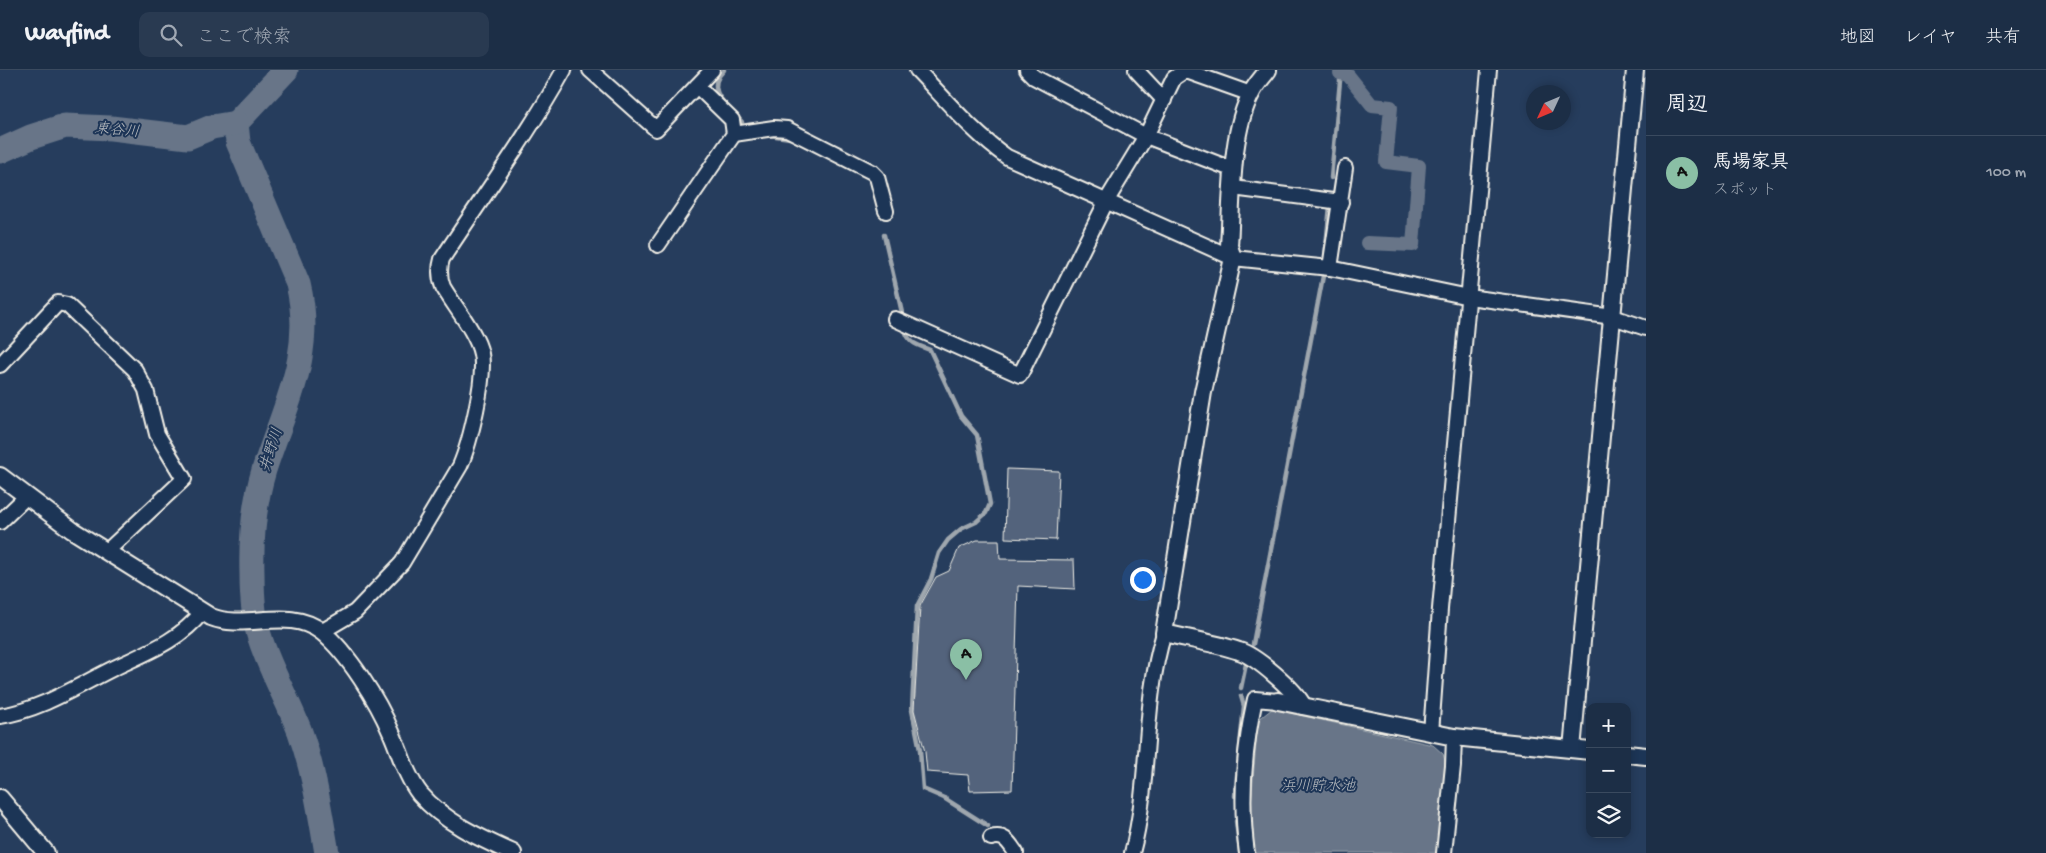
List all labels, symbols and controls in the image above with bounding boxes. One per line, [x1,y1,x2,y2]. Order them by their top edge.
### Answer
search box [139,12,489,57]
text: Wayfind [25,20,109,49]
icon: search [157,21,185,49]
text: ここで検索 [197,27,292,50]
text: 地図 [1840,28,1876,49]
text: レイヤ [1904,28,1957,49]
text: 共有 [1985,28,2021,49]
north arrow [1526,85,1571,130]
text: 周辺 [1666,94,1708,119]
water label: 東谷川 [94,119,140,142]
text: 馬場家具 [1713,152,1789,175]
text: A [1677,164,1687,183]
text: 100 m [1986,164,2026,183]
text: スポット [1713,182,1777,201]
water label: 井野川 [256,426,288,474]
your location [1130,567,1156,593]
pin: A [950,639,982,680]
map controls [1586,703,1631,838]
button: + [1586,703,1631,748]
button: − [1586,748,1631,793]
water label: 浜川貯水池 [1280,778,1356,796]
button: layers [1586,793,1631,838]

